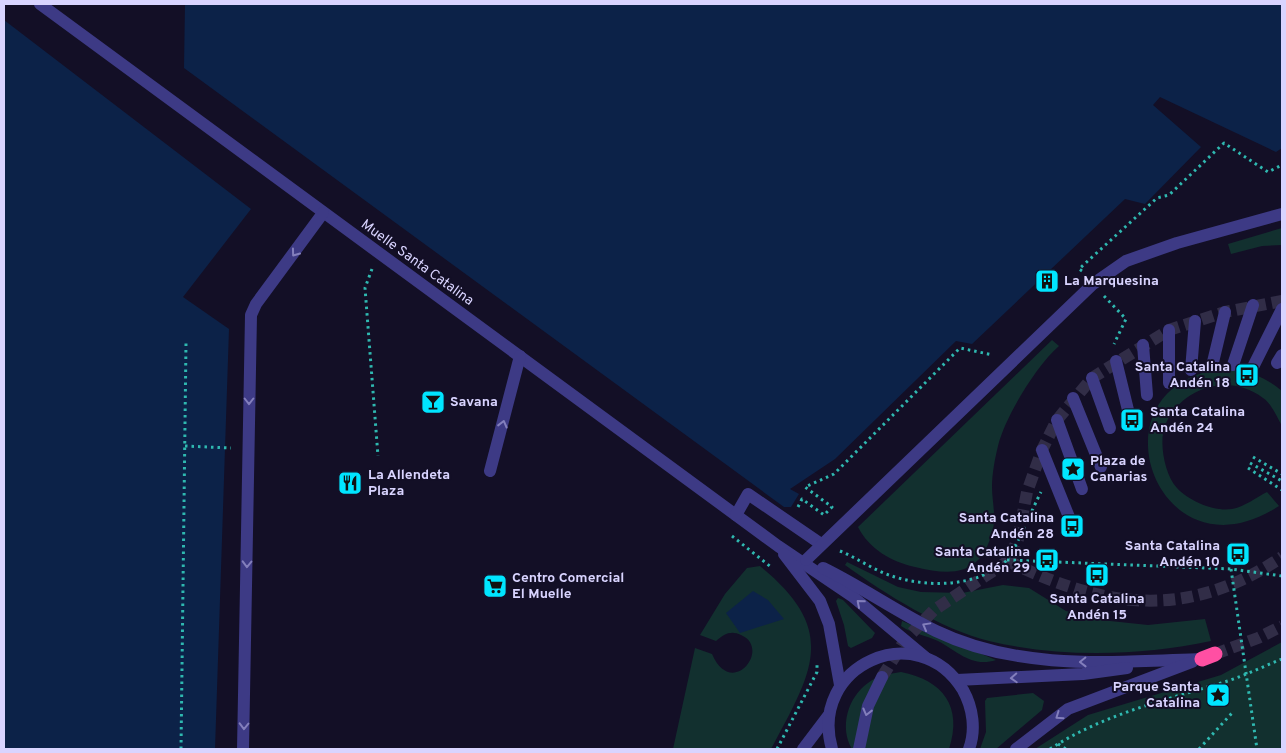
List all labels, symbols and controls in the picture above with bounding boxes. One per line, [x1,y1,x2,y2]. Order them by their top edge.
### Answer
street label: Muelle Santa Catalina [357,216,477,310]
one-way arrow [292,247,300,256]
building icon: La Marquesina [1034,268,1060,294]
place label: La Marquesina [1064,273,1159,290]
place label: Santa Catalina Andén 18 [1135,359,1230,392]
bus stop icon: Santa Catalina Andén 18 [1234,362,1260,388]
bar icon: Savana [420,389,446,415]
place label: Savana [450,394,498,411]
one-way arrow [244,398,254,406]
place label: Santa Catalina Andén 24 [1150,404,1245,437]
bus stop icon: Santa Catalina Andén 24 [1119,407,1145,433]
one-way arrow [497,420,507,428]
place label: Plaza de Canarias [1090,453,1148,486]
place icon: Plaza de Canarias [1060,456,1086,482]
place label: La Allendeta Plaza [368,467,450,500]
restaurant icon: La Allendeta Plaza [337,470,363,496]
place label: Santa Catalina Andén 28 [959,510,1054,543]
bus stop icon: Santa Catalina Andén 28 [1059,513,1085,539]
place label: Santa Catalina Andén 10 [1125,538,1220,571]
bus stop icon: Santa Catalina Andén 10 [1225,541,1251,567]
place label: Santa Catalina Andén 29 [935,544,1030,577]
bus stop icon: Santa Catalina Andén 29 [1034,547,1060,573]
one-way arrow [242,560,252,568]
bus stop icon: Santa Catalina Andén 15 [1084,562,1110,588]
place label: Centro Comercial El Muelle [512,570,624,603]
supermarket icon: Centro Comercial El Muelle [482,573,508,599]
place label: Santa Catalina Andén 15 [1049,591,1145,624]
one-way arrow [857,600,866,609]
one-way arrow [923,622,932,632]
one-way arrow [1079,657,1087,668]
one-way arrow [1010,672,1018,683]
place label: Parque Santa Catalina [1113,679,1200,712]
place icon: Parque Santa Catalina [1205,682,1231,708]
one-way arrow [862,708,873,717]
one-way arrow [1056,710,1065,718]
one-way arrow [239,723,249,731]

